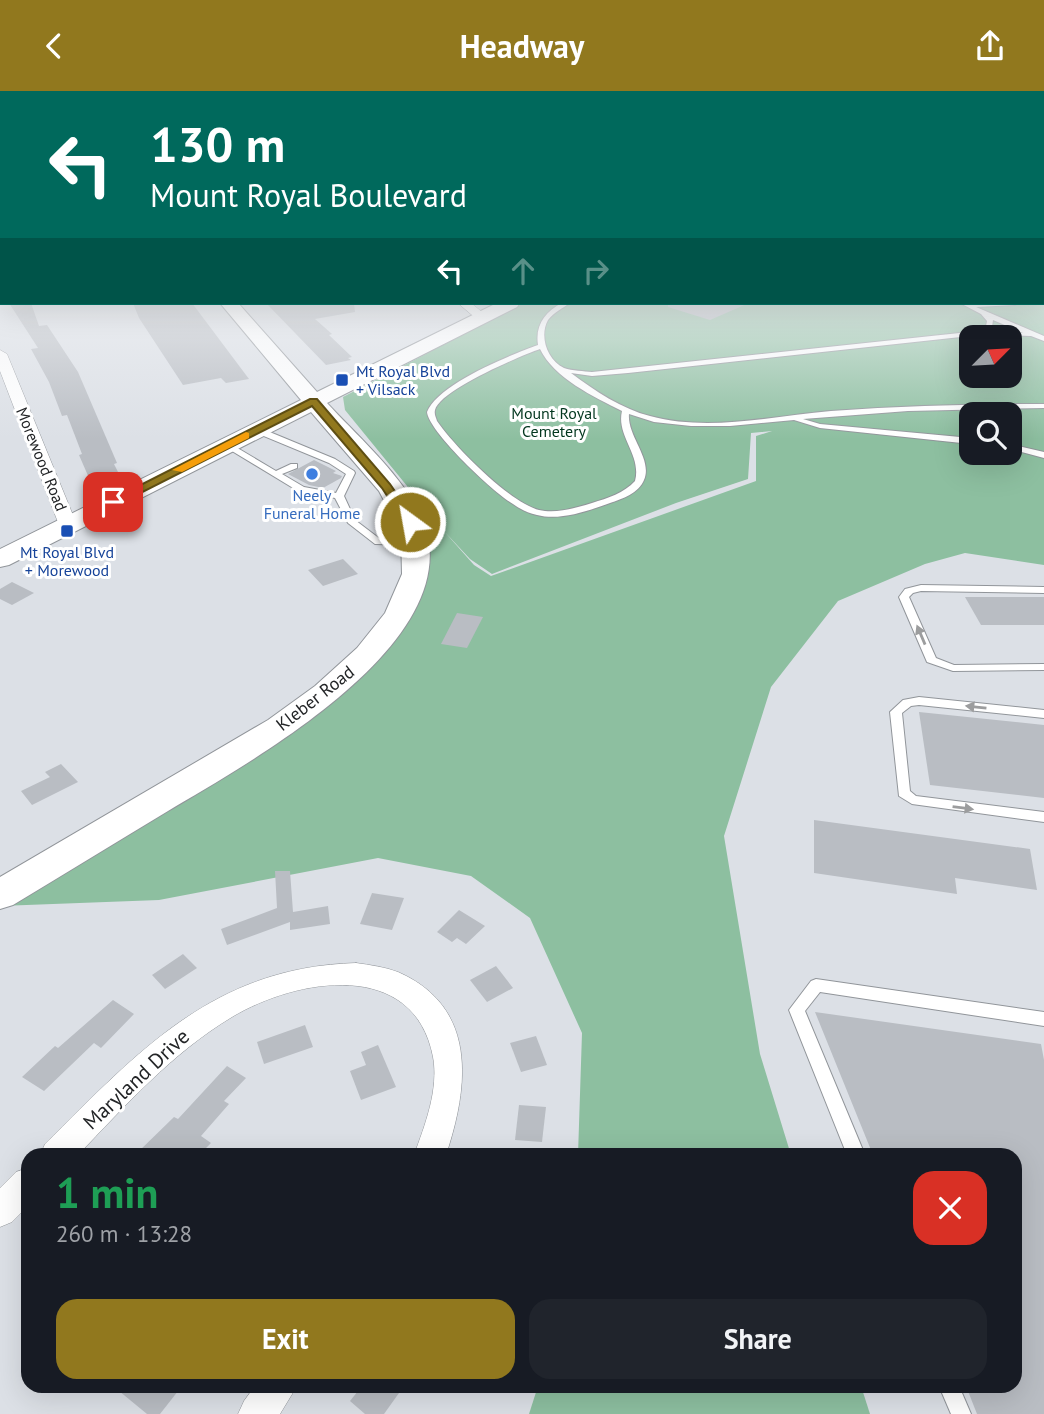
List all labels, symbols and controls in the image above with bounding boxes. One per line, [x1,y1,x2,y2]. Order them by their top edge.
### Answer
text: Headway [460,25,584,67]
icon: back [35,27,73,65]
icon: share [971,27,1009,65]
text: 130 m [150,112,285,176]
icon: left [35,119,126,210]
text: Mount Royal Boulevard [150,174,467,216]
icon: left [431,252,469,290]
icon: ahead [504,252,542,290]
icon: right [577,252,615,290]
north arrow [959,325,1022,389]
map controls [959,325,1022,465]
place label: Mt Royal Blvd + Vilsack [356,361,450,399]
marker: Mt Royal Blvd + Vilsack [334,372,350,388]
button: search [959,402,1022,465]
park label: Mount Royal Cemetery [511,403,597,441]
street label: Morewood Road [12,404,72,514]
marker: Neely Funeral Home [304,466,320,482]
pin [83,472,143,532]
icon: arrive [94,483,132,521]
place label: Neely Funeral Home [264,485,360,523]
position arrow [373,485,447,559]
marker: Mt Royal Blvd + Morewood [59,523,75,539]
place label: Mt Royal Blvd + Morewood [20,542,114,580]
one-way arrow [915,624,926,645]
street label: Kleber Road [271,660,359,736]
one-way arrow [965,701,987,712]
one-way arrow [953,802,975,813]
street label: Maryland Drive [77,1023,195,1135]
text: 1 min [56,1165,158,1220]
button: close [913,1171,987,1245]
text: 260 m · 13:28 [56,1219,192,1248]
button: Exit [56,1299,515,1379]
button: Share [529,1299,987,1379]

